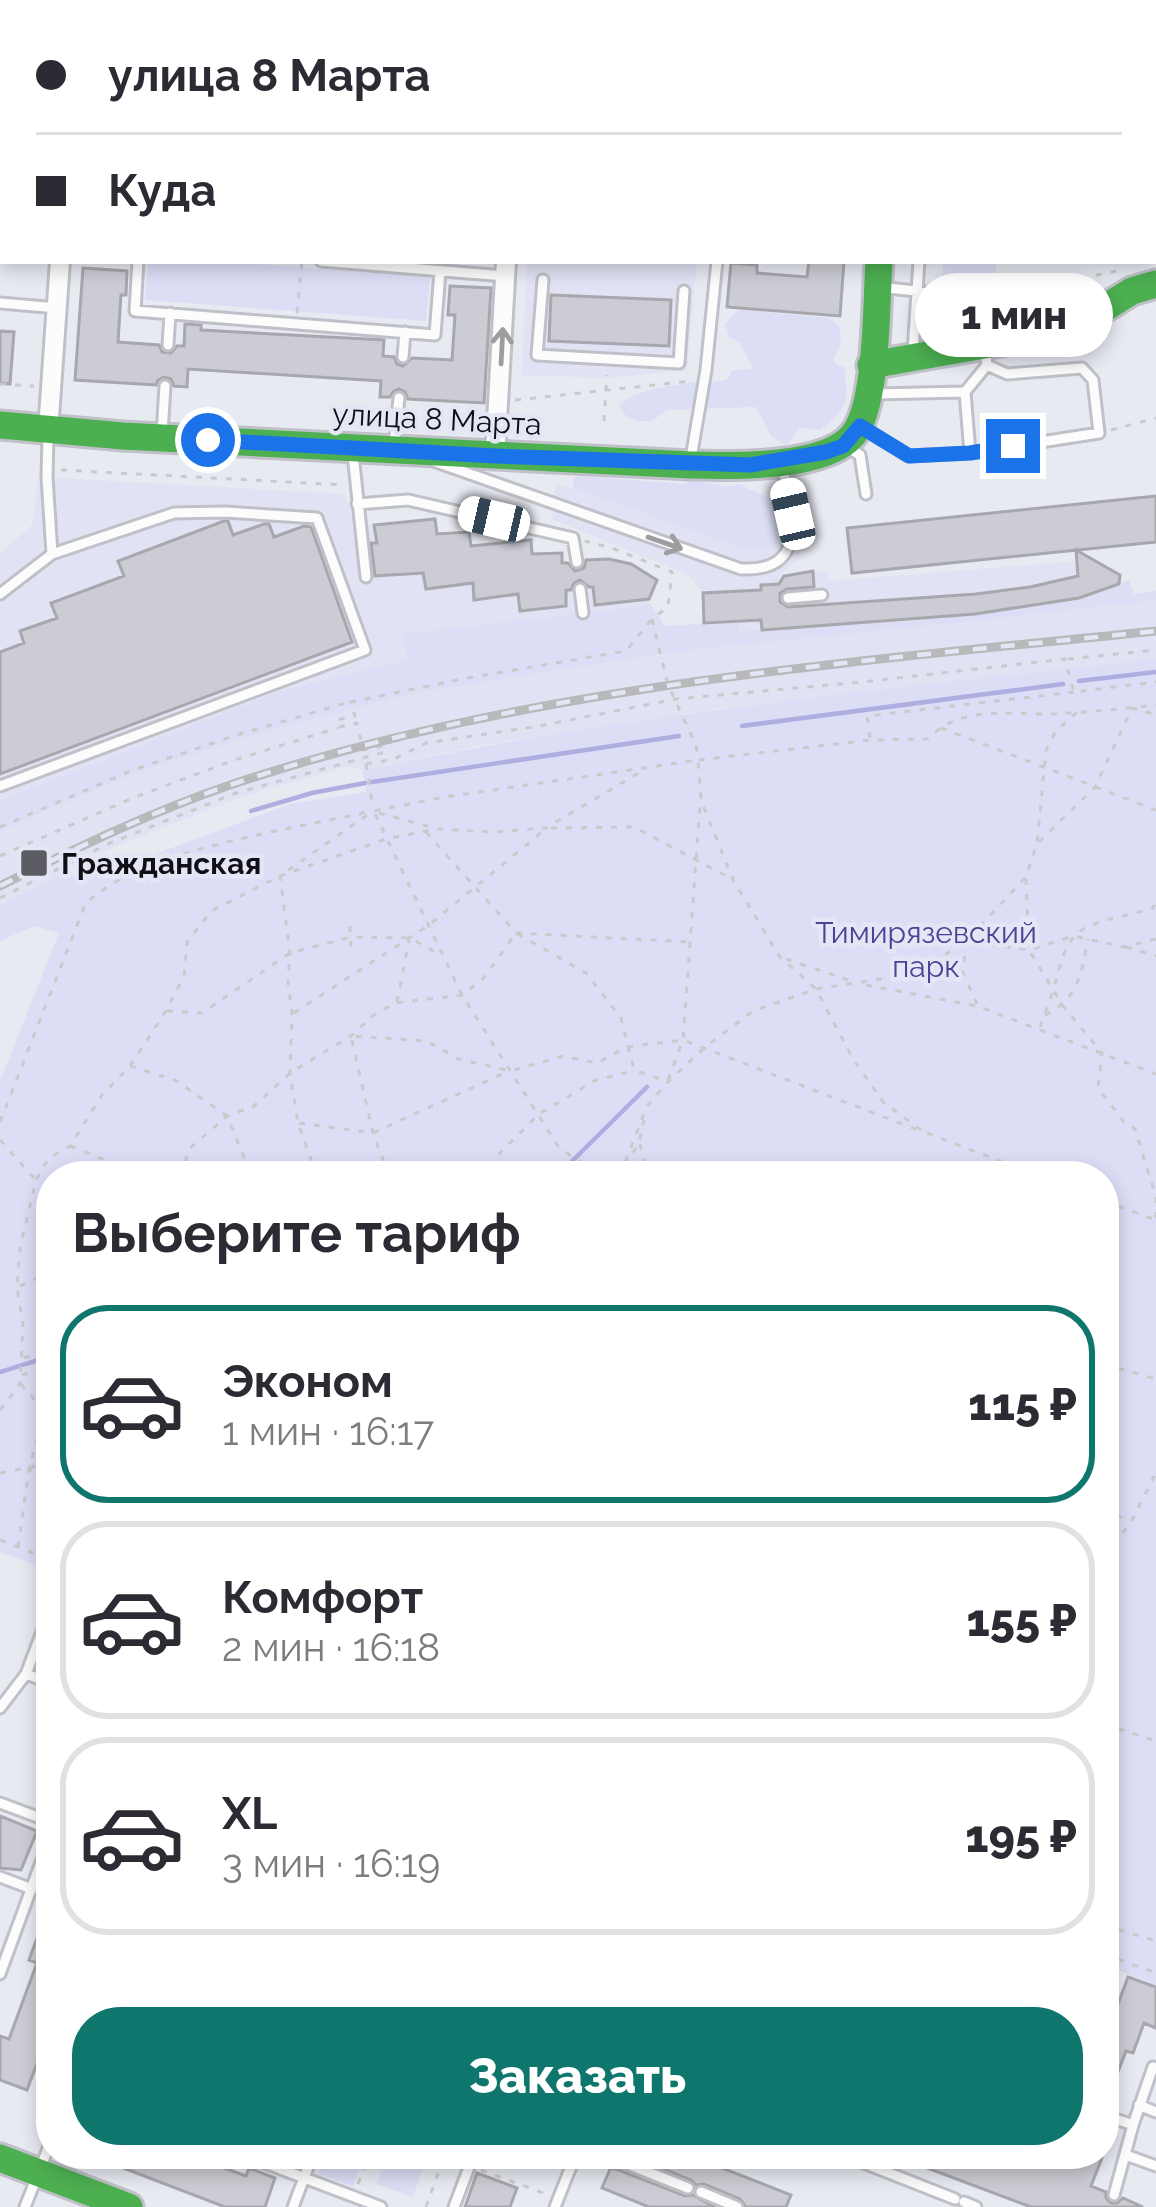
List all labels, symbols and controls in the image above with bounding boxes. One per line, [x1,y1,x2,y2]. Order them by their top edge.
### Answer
text: улица 8 Марта [108,49,430,102]
text: Куда [108,164,216,217]
callout: 1 мин [914,272,1112,356]
text: 1 мин [961,292,1067,338]
one-way arrow [491,327,514,366]
street label: улица 8 Марта [331,396,543,442]
route start [181,413,235,467]
route end [986,419,1040,473]
car [767,475,819,553]
car [455,493,533,545]
one-way arrow [646,534,683,555]
place label: Гражданская [61,846,261,881]
marker: Гражданская [18,847,50,879]
park label: Тимирязевский парк [815,915,1037,984]
text: Выберите тариф [72,1201,520,1265]
icon: car [78,1350,186,1458]
text: Эконом [222,1355,393,1408]
text: 115 ₽ [968,1378,1077,1431]
text: 1 мин · 16:17 [222,1408,434,1454]
icon: car [78,1566,186,1674]
text: Комфорт [222,1571,423,1624]
text: 155 ₽ [967,1594,1077,1647]
text: 2 мин · 16:18 [222,1624,440,1670]
icon: car [78,1782,186,1890]
text: XL [222,1787,277,1840]
text: 195 ₽ [965,1810,1077,1863]
text: 3 мин · 16:19 [222,1840,440,1886]
button: Заказать [72,2007,1083,2145]

